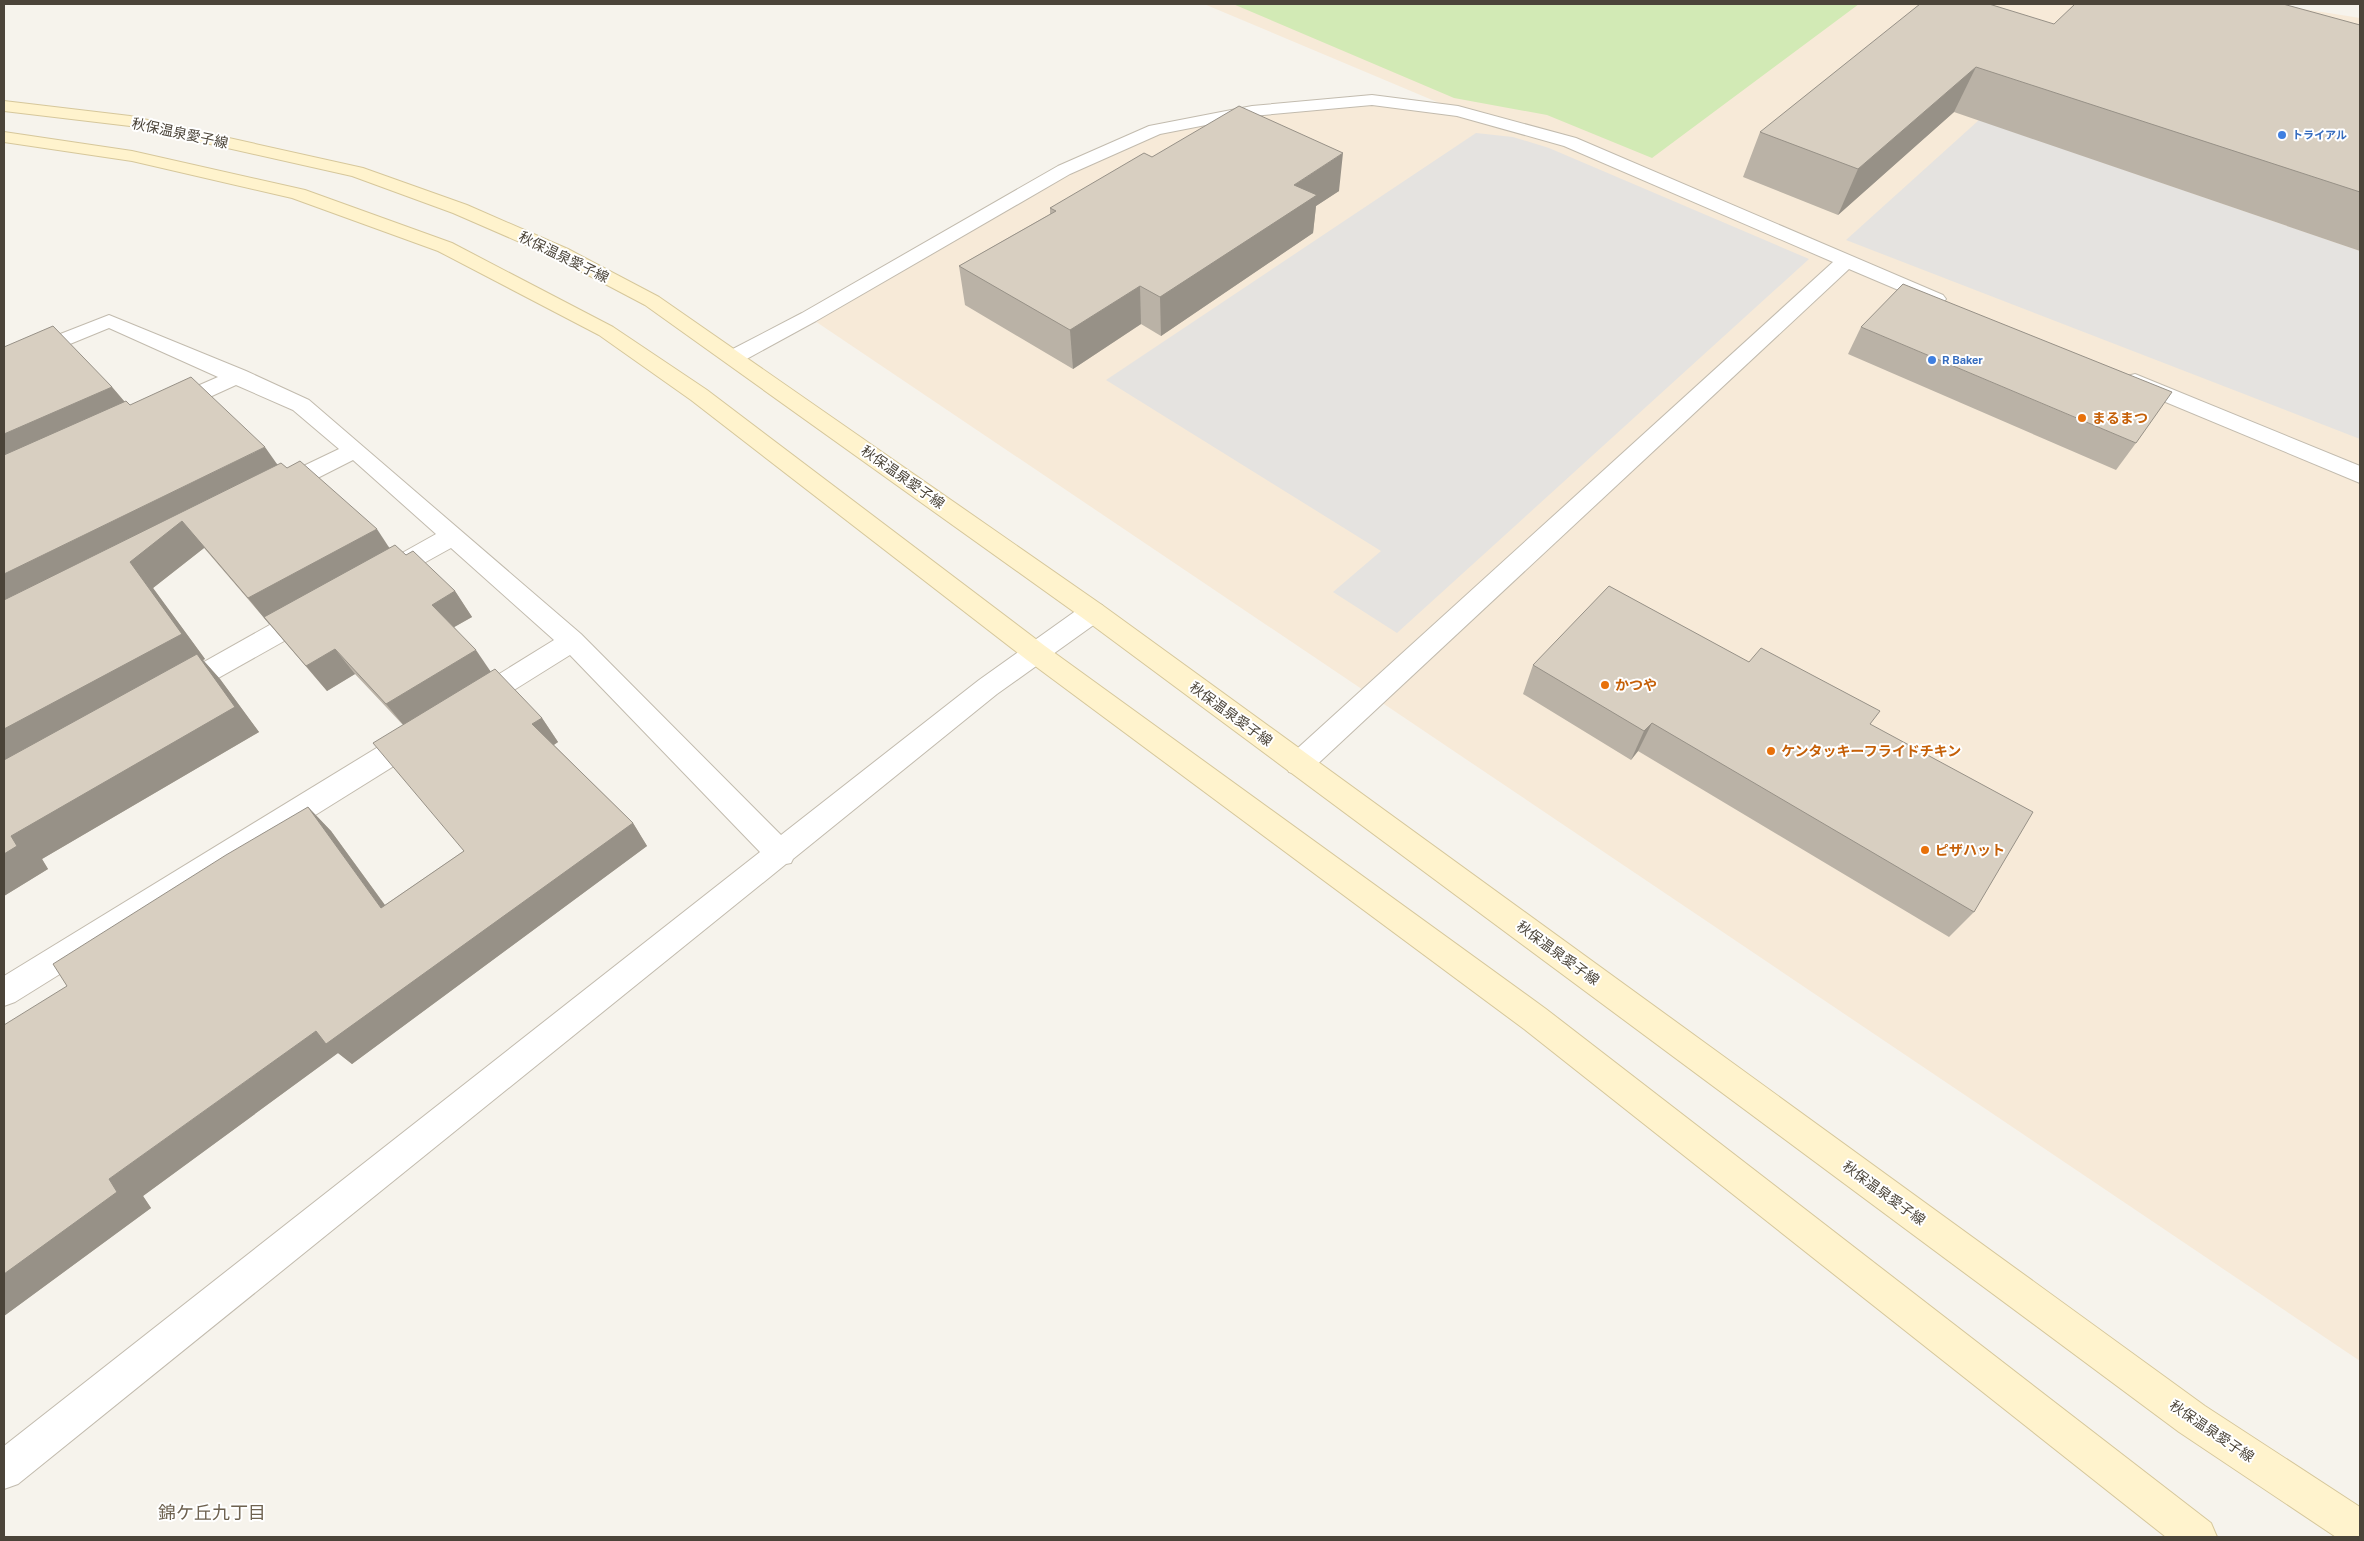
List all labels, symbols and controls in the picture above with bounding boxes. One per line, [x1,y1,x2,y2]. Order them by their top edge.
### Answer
street label: 秋保温泉愛子線 [130,115,230,151]
marker: トライアル [2276,129,2288,141]
place label: トライアル [2292,129,2347,141]
street label: 秋保温泉愛子線 [516,228,612,286]
marker: R Baker [1926,354,1938,366]
place label: R Baker [1942,354,1983,366]
place label: まるまつ [2092,410,2148,426]
marker: まるまつ [2076,412,2088,424]
street label: 秋保温泉愛子線 [858,442,948,512]
place label: かつや [1615,677,1657,693]
street label: 秋保温泉愛子線 [1187,679,1275,749]
marker: かつや [1599,679,1611,691]
place label: ケンタッキーフライドチキン [1781,743,1961,759]
marker: ケンタッキーフライドチキン [1765,745,1777,757]
place label: ピザハット [1935,842,2005,858]
marker: ピザハット [1919,844,1931,856]
street label: 秋保温泉愛子線 [1514,918,1602,988]
street label: 秋保温泉愛子線 [1840,1158,1928,1228]
street label: 秋保温泉愛子線 [2167,1397,2257,1465]
district label: 錦ケ丘九丁目 [158,1502,266,1523]

